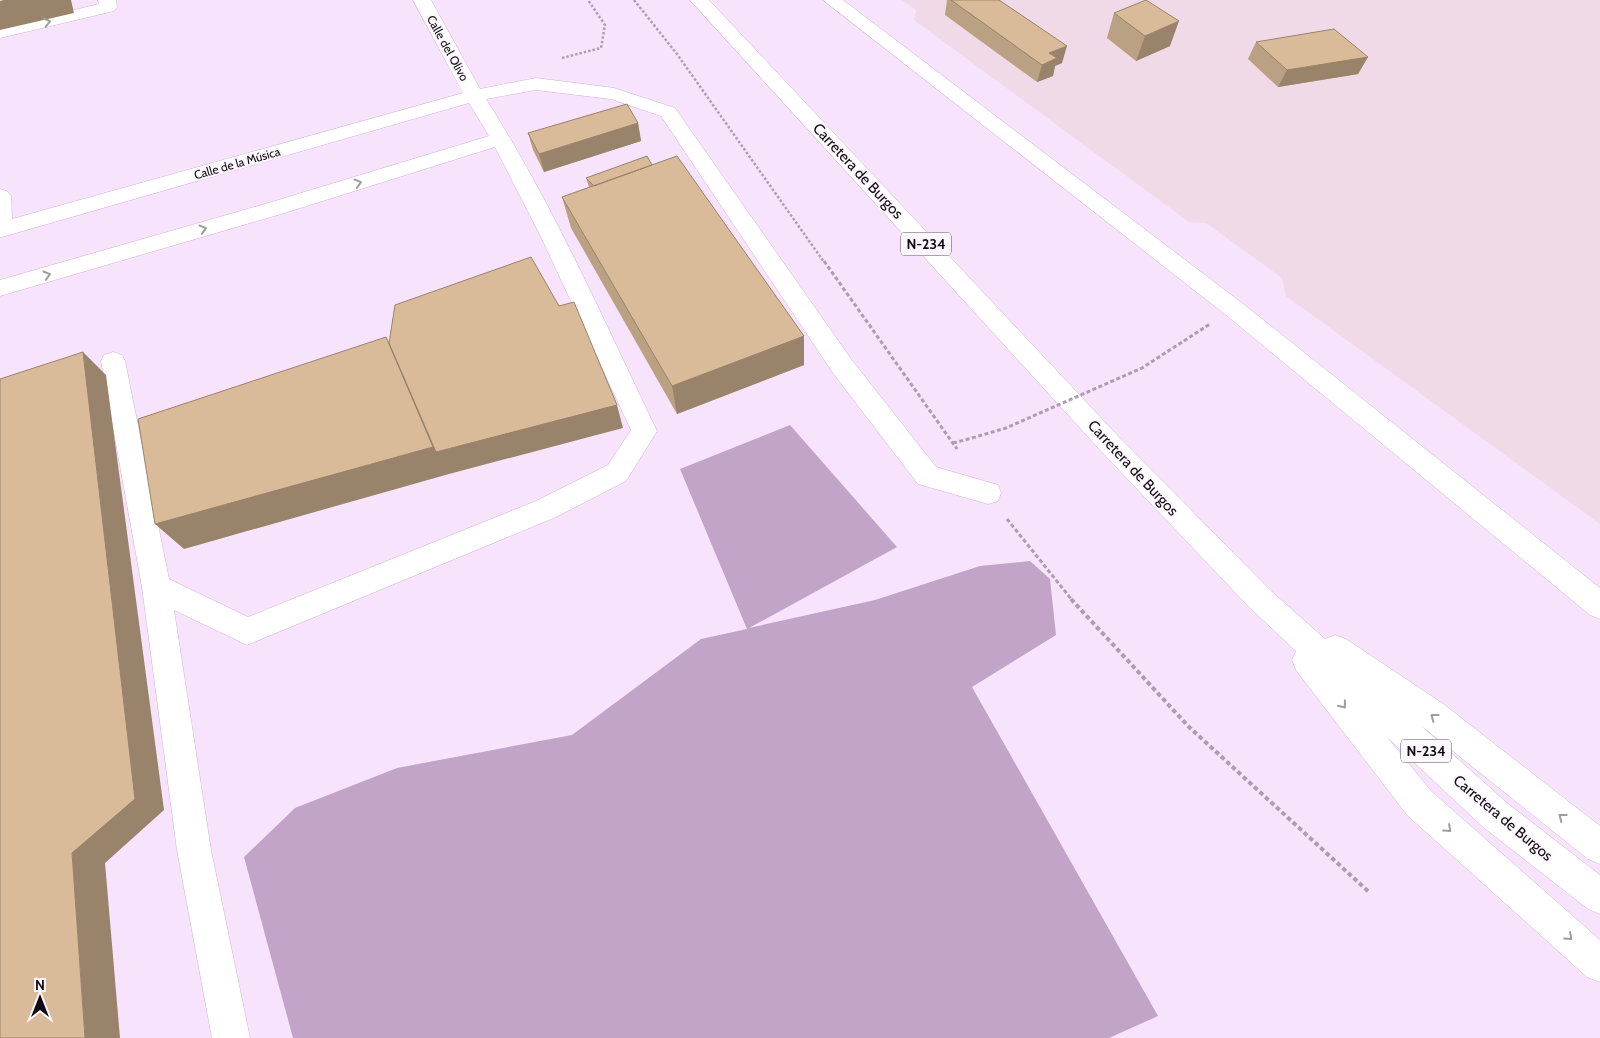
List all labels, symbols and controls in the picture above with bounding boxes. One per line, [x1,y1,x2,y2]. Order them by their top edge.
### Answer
street label: Calle del Olivo [424,12,472,84]
one-way arrow [43,17,52,28]
street label: Carretera de Burgos [809,120,907,222]
street label: Calle de la Música [192,143,282,182]
one-way arrow [354,178,362,188]
one-way arrow [198,225,206,235]
road number: N-234 [901,232,951,255]
one-way arrow [42,270,50,280]
street label: Carretera de Burgos [1084,417,1182,519]
one-way arrow [1337,700,1346,709]
one-way arrow [1431,714,1440,722]
road number: N-234 [1401,739,1451,762]
street label: Carretera de Burgos [1450,771,1556,865]
one-way arrow [1559,814,1568,822]
one-way arrow [1442,823,1451,832]
one-way arrow [1564,931,1573,940]
north arrow [15,973,65,1023]
text: N [35,976,45,994]

